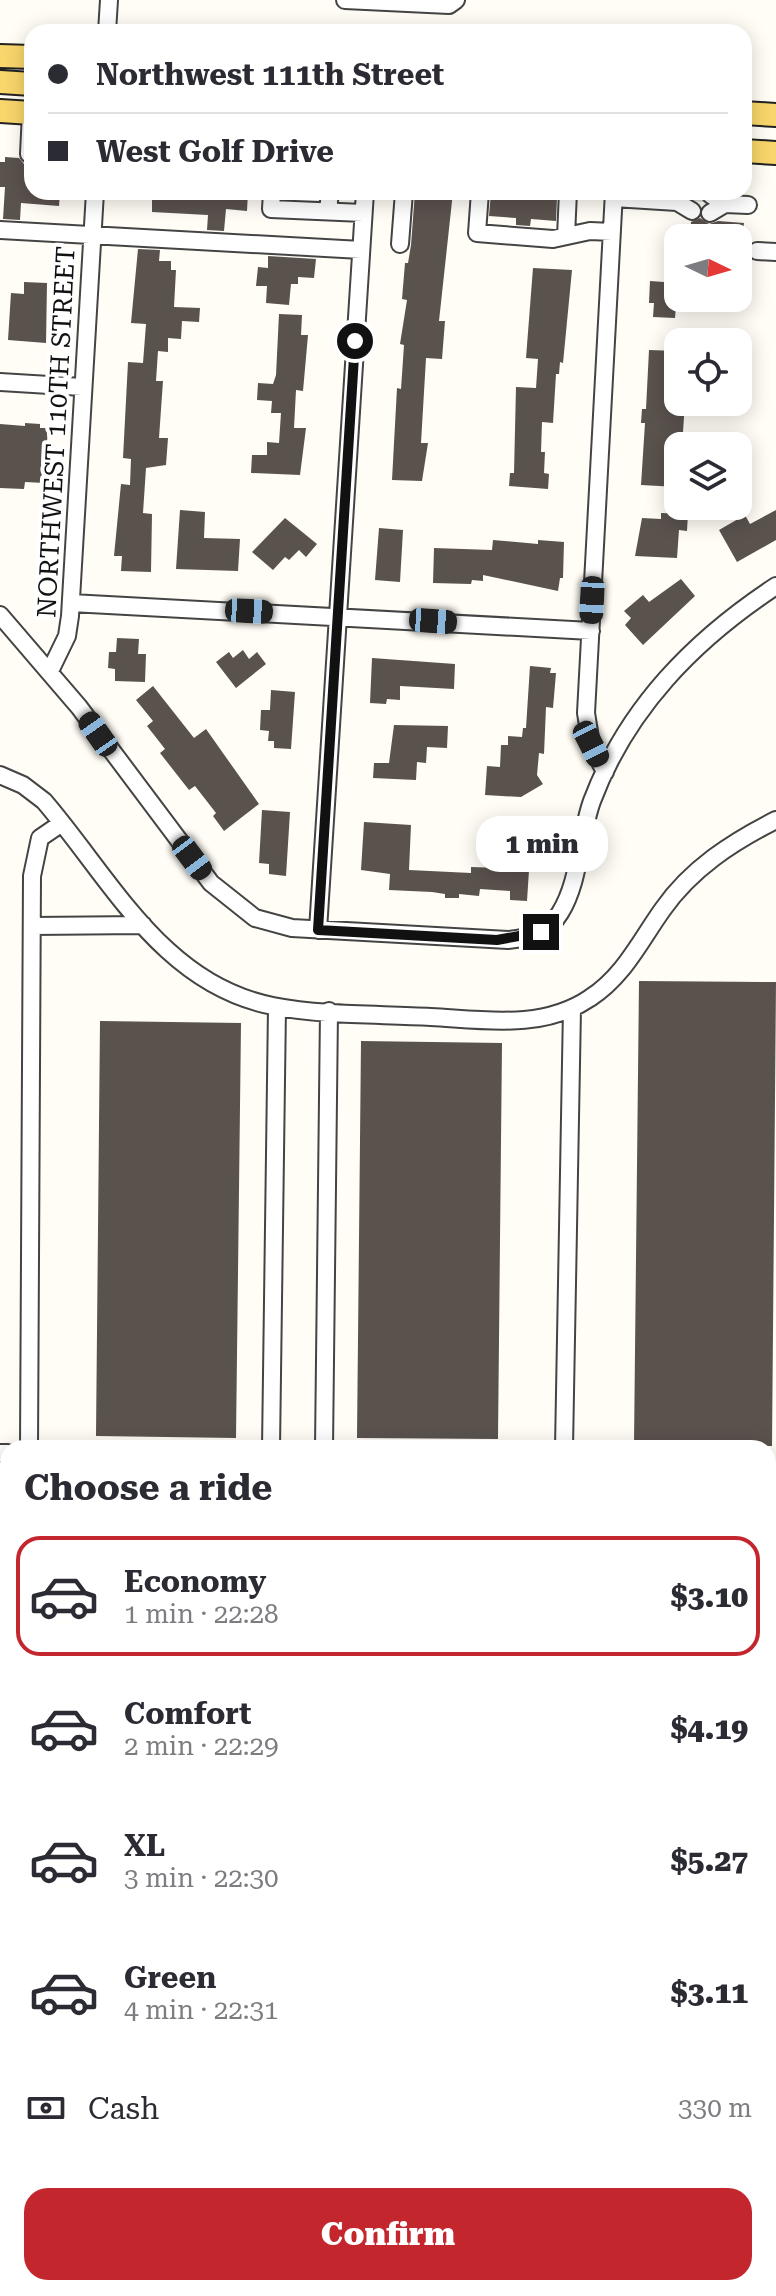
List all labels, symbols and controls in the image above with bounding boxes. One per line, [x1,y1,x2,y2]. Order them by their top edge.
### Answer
text: Northwest 111th Street [96,57,444,92]
text: West Golf Drive [96,134,334,169]
north arrow [664,224,752,312]
map controls [664,224,752,520]
street label: NORTHWEST 110TH STREET [31,245,81,619]
route start [337,323,373,359]
button: locate [664,328,752,416]
button: layers [664,432,752,520]
car [579,575,605,625]
car [224,598,274,624]
car [408,607,458,635]
car [74,707,122,761]
car [569,717,613,771]
callout: 1 min [475,816,607,872]
text: 1 min [505,829,579,859]
car [168,832,216,884]
route end [523,914,559,950]
text: Choose a ride [24,1467,272,1509]
icon: car [28,1560,100,1632]
text: Economy [124,1564,266,1599]
text: $3.10 [671,1579,748,1614]
text: 1 min · 22:28 [124,1599,279,1629]
icon: car [28,1692,100,1764]
text: Comfort [124,1696,251,1731]
text: $4.19 [671,1711,748,1746]
text: 2 min · 22:29 [124,1731,279,1761]
icon: car [28,1824,100,1896]
text: XL [124,1828,165,1863]
text: $5.27 [671,1843,748,1878]
text: 3 min · 22:30 [124,1863,279,1893]
icon: car [28,1956,100,2028]
text: Green [124,1960,216,1995]
text: $3.11 [671,1975,748,2010]
text: 4 min · 22:31 [124,1995,279,2025]
icon: cash [24,2086,68,2130]
text: Cash [88,2091,159,2126]
text: 330 m [678,2093,752,2123]
button: Confirm [24,2188,752,2280]

